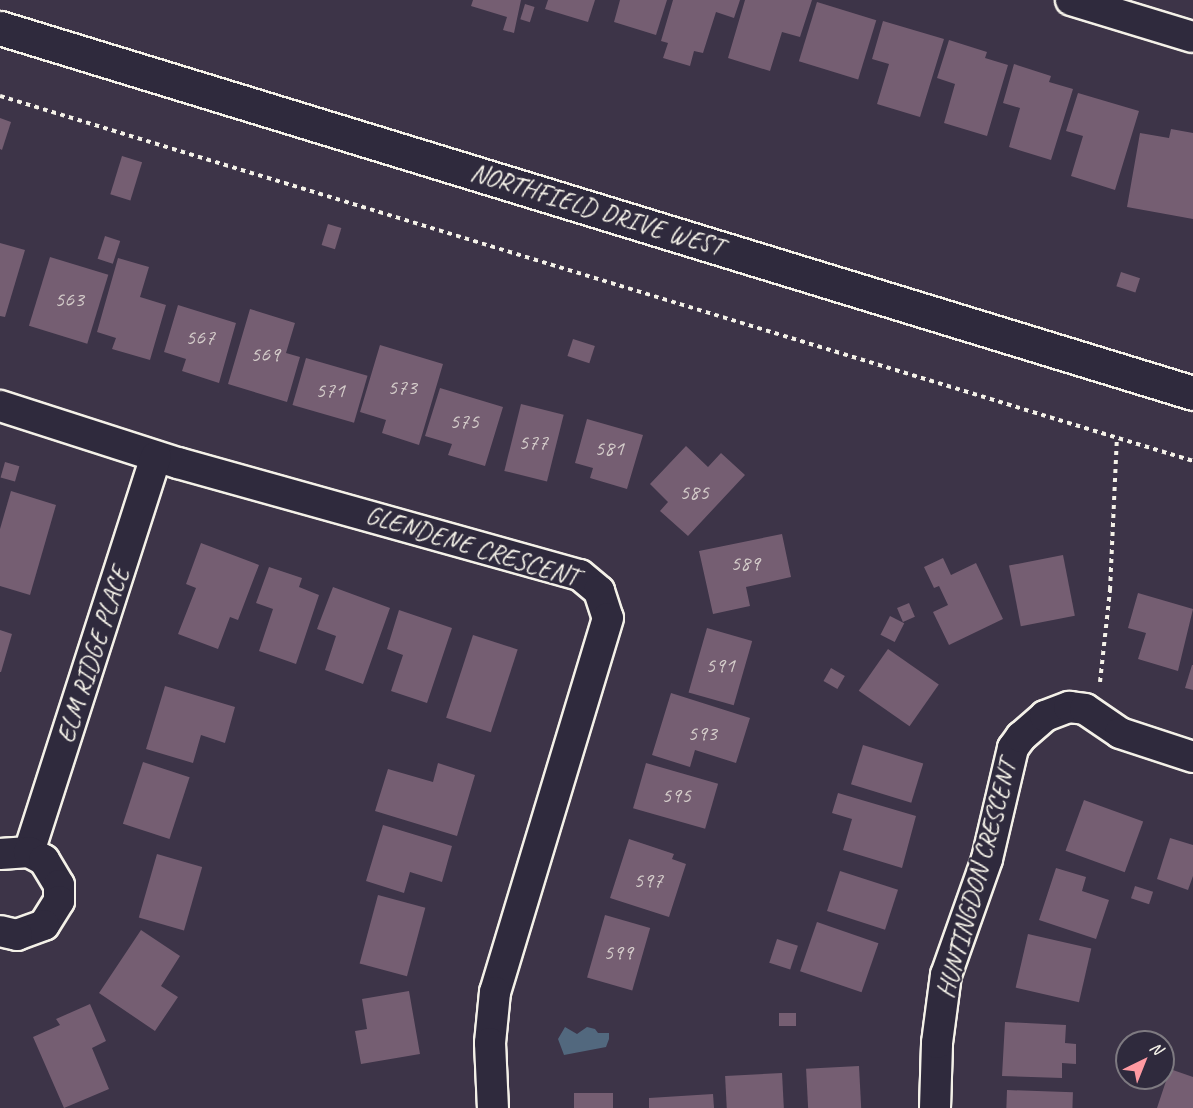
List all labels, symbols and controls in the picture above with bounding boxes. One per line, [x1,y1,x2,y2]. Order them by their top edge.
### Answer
street label: NORTHFIELD DRIVE WEST [466,157,728,263]
house number: 563 [54,287,84,313]
house number: 567 [185,325,215,351]
house number: 569 [250,342,280,368]
house number: 573 [387,375,417,401]
house number: 571 [315,378,345,404]
house number: 575 [449,409,479,435]
house number: 577 [518,430,548,456]
house number: 581 [594,436,624,462]
house number: 585 [679,480,709,506]
street label: GLENDENE CRESCENT [363,499,581,593]
house number: 589 [730,551,760,577]
street label: ELM RIDGE PLACE [50,563,136,747]
house number: 591 [705,653,735,679]
house number: 593 [687,721,717,747]
street label: HUNTINGDON CRESCENT [930,756,1024,1002]
house number: 595 [661,783,691,809]
house number: 597 [633,868,663,894]
house number: 599 [603,940,633,966]
north arrow [1115,1030,1175,1090]
text: N [1145,1038,1166,1059]

